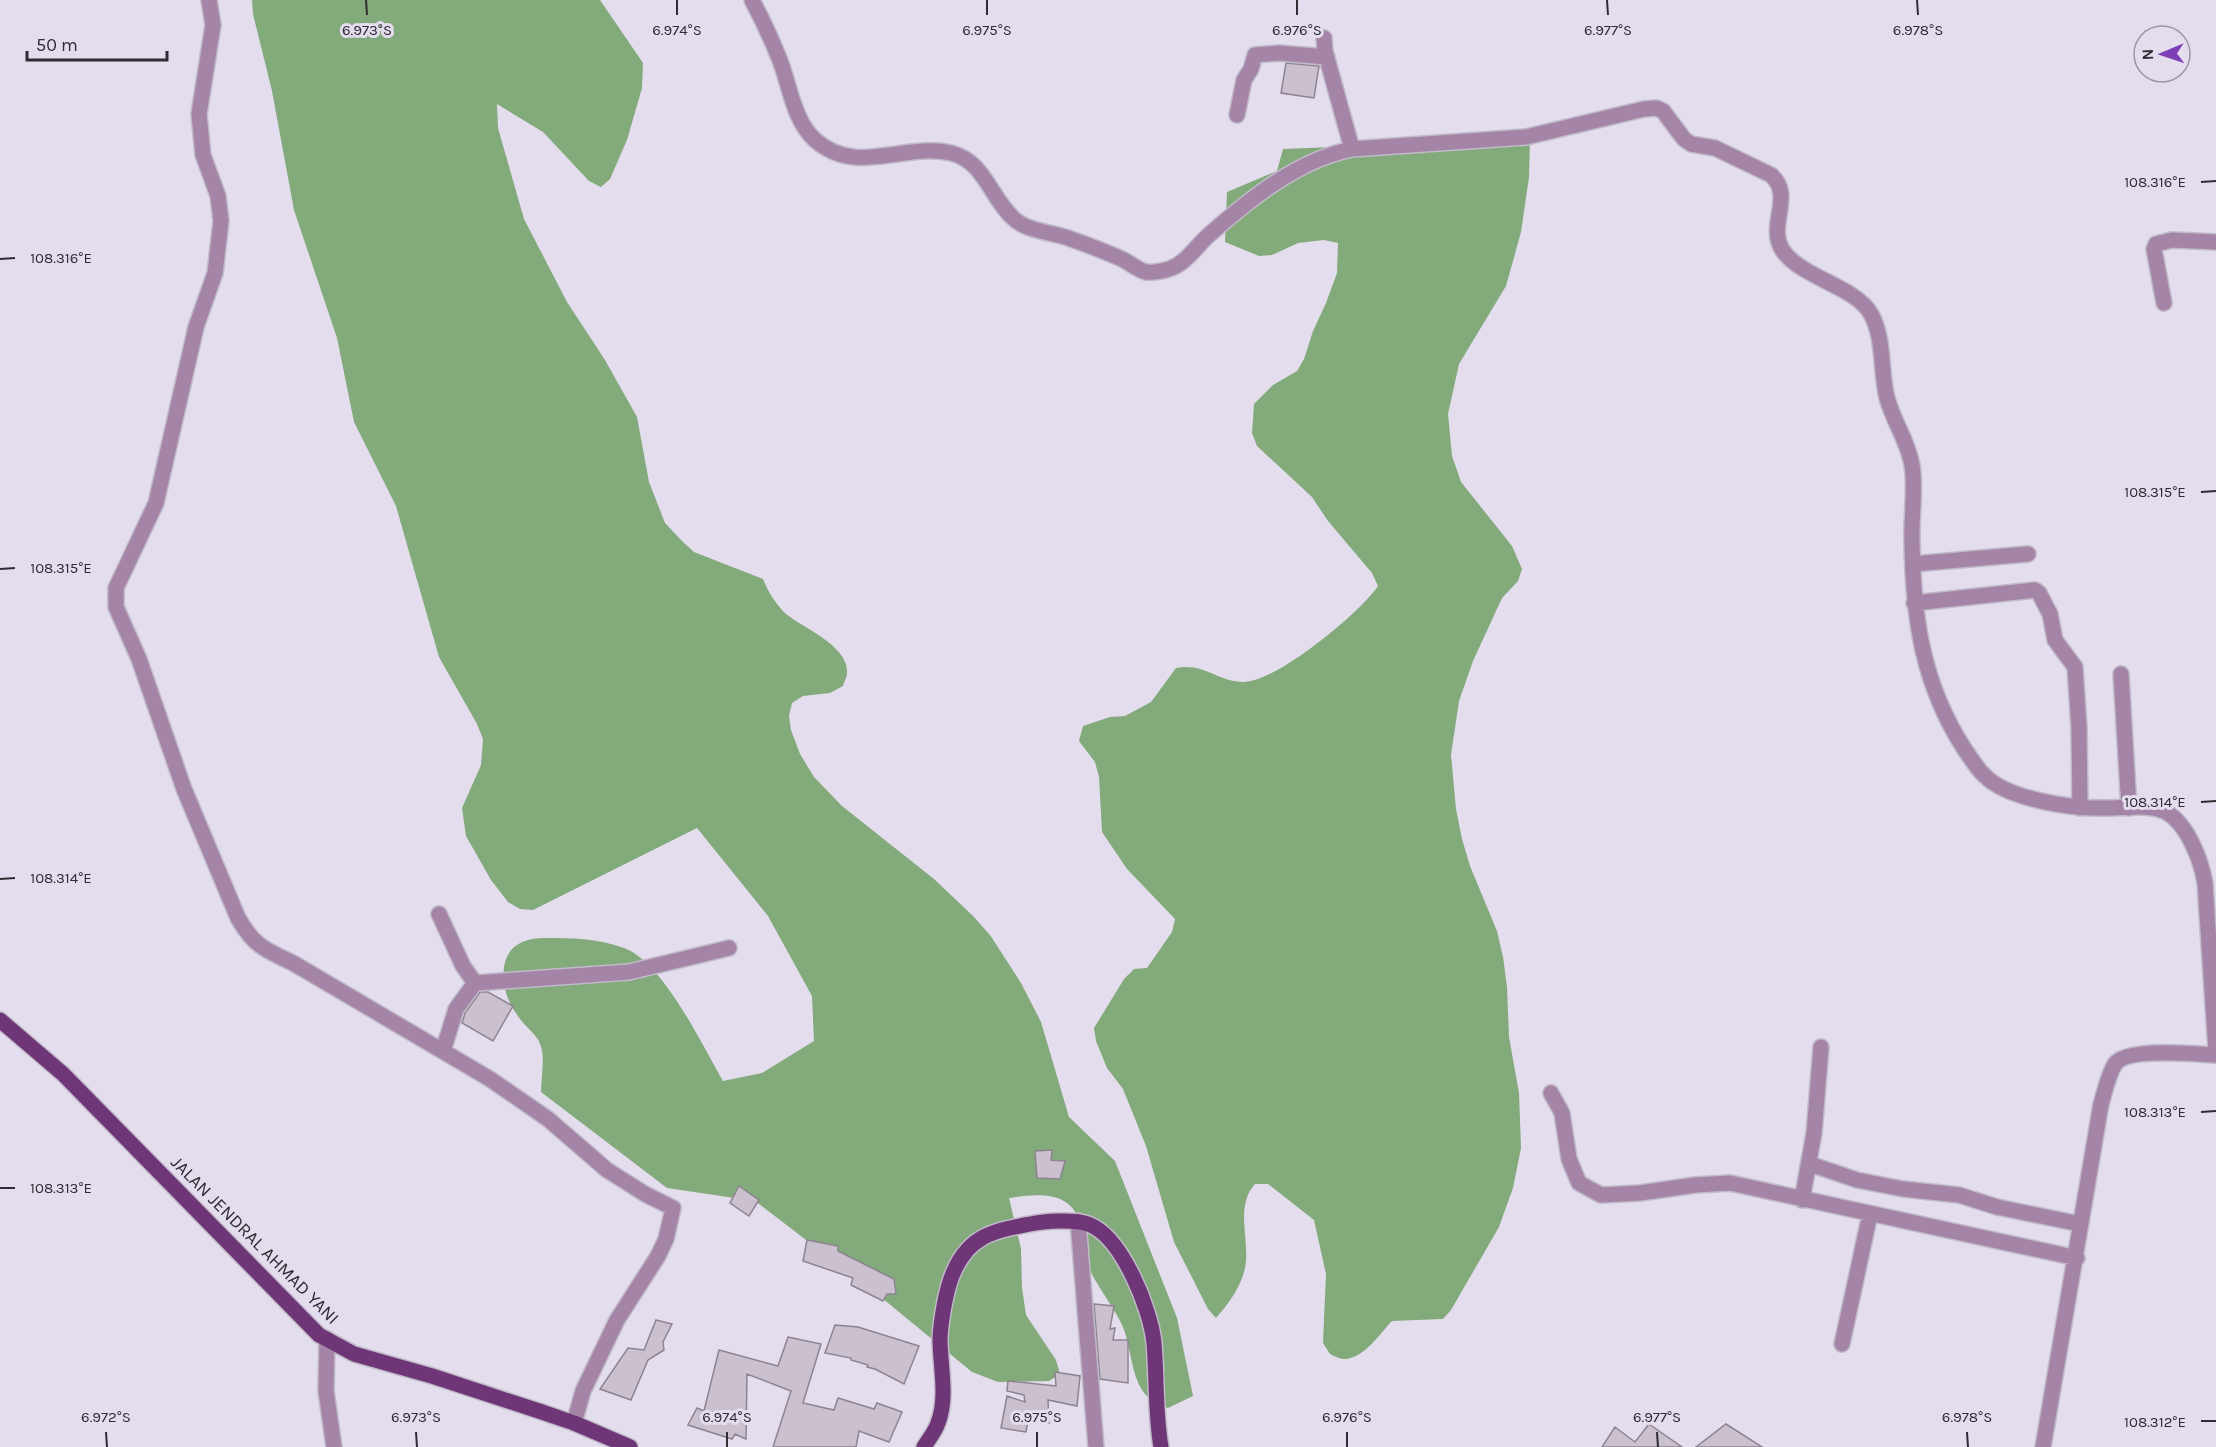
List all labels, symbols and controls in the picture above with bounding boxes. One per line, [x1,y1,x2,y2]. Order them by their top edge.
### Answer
text: 6.973°S [342,21,392,39]
text: 6.974°S [652,21,702,39]
text: 6.975°S [962,21,1012,39]
text: 6.976°S [1272,21,1322,39]
text: 6.977°S [1584,21,1632,39]
text: 6.978°S [1893,21,1943,39]
scale bar [27,24,166,62]
north arrow [2132,24,2192,84]
text: 50 m [36,34,78,56]
text: N [2138,48,2157,61]
text: 108.316°E [2124,173,2186,191]
text: 108.316°E [30,249,92,267]
text: 108.315°E [2124,483,2186,501]
text: 108.315°E [30,559,92,577]
text: 108.314°E [2124,793,2186,811]
text: 108.314°E [30,869,92,887]
text: 108.313°E [2124,1103,2186,1121]
street label: JALAN JENDRAL AHMAD YANI [166,1151,344,1329]
text: 108.313°E [30,1179,92,1197]
text: 6.972°S [81,1408,131,1426]
text: 6.973°S [391,1408,441,1426]
text: 6.974°S [702,1408,752,1426]
text: 6.975°S [1012,1408,1062,1426]
text: 6.976°S [1322,1408,1372,1426]
text: 6.977°S [1633,1408,1681,1426]
text: 6.978°S [1942,1408,1992,1426]
text: 108.312°E [2124,1413,2186,1431]

